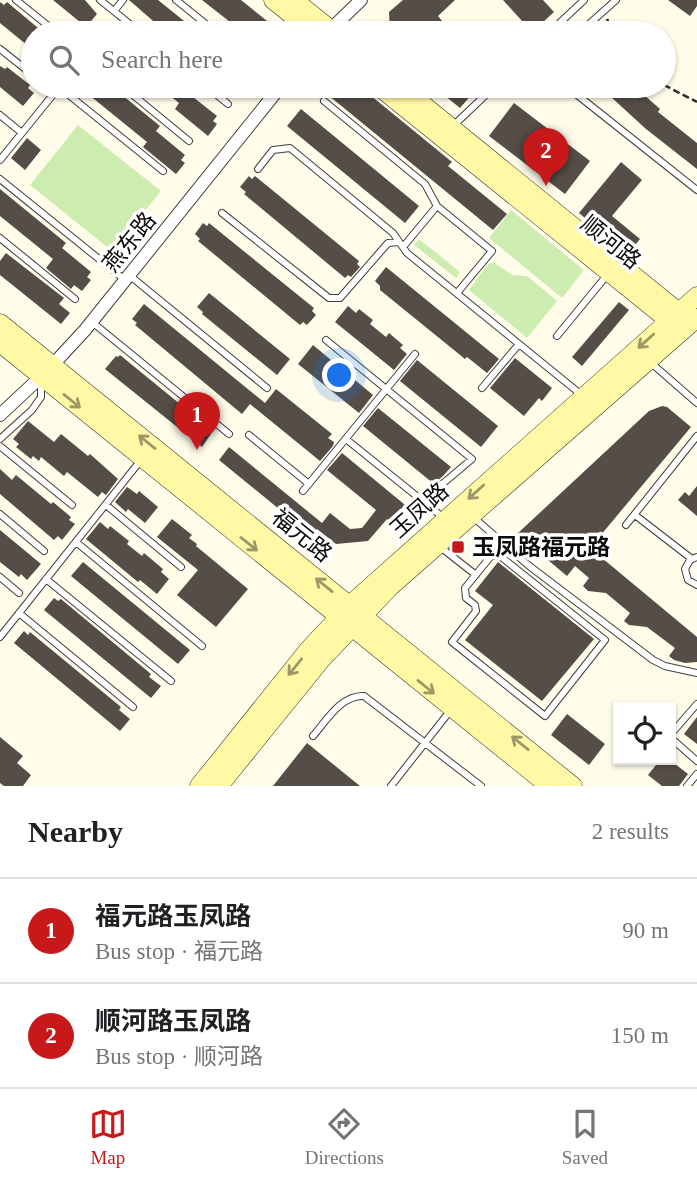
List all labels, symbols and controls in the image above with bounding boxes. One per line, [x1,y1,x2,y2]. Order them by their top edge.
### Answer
search box [21,21,676,98]
icon: search [45,41,83,79]
text: Search here [101,45,223,74]
pin: 2 [523,128,569,186]
street label: 燕东路 [98,208,161,277]
street label: 顺河路 [576,211,645,274]
one-way arrow [637,333,655,349]
your location [322,358,356,392]
pin: 1 [174,392,220,450]
one-way arrow [63,394,81,409]
one-way arrow [139,434,157,450]
street label: 玉凤路 [385,478,453,543]
one-way arrow [467,484,485,500]
street label: 福元路 [267,504,336,567]
place label: 玉凤路福元路 [472,535,610,560]
one-way arrow [240,536,258,552]
marker: 玉凤路福元路 [450,539,466,555]
one-way arrow [316,577,334,592]
one-way arrow [287,657,302,676]
one-way arrow [417,679,435,695]
map controls [613,702,676,765]
button: locate [613,702,676,765]
one-way arrow [512,735,530,751]
text: Nearby [28,815,123,848]
text: 2 results [592,819,669,844]
text: 福元路玉凤路 [95,902,251,931]
text: 1 [45,918,57,943]
text: 90 m [622,918,669,943]
text: Bus stop · 福元路 [95,939,263,964]
text: 顺河路玉凤路 [95,1007,251,1036]
text: 2 [45,1023,57,1048]
text: 150 m [611,1023,669,1048]
text: Bus stop · 顺河路 [95,1044,263,1069]
tab: Map [89,1105,127,1169]
tab: Directions [305,1105,384,1169]
tab: Saved [562,1105,608,1169]

